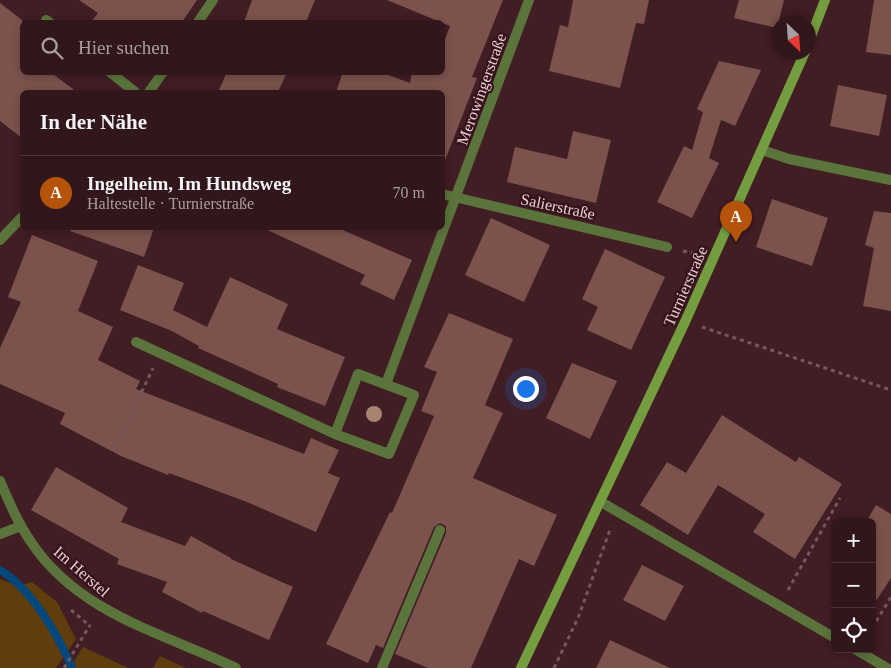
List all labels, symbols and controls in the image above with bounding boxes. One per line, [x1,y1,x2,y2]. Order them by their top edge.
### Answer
north arrow [771,15,816,60]
search box [20,20,445,75]
street label: Merowingerstraße [453,31,510,148]
icon: search [38,34,66,62]
text: Hier suchen [78,37,169,58]
text: In der Nähe [40,110,147,134]
text: Ingelheim, Im Hundsweg [87,173,291,194]
text: A [50,184,62,201]
text: 70 m [393,184,425,201]
street label: Salierstraße [519,190,597,223]
text: Haltestelle · Turnierstraße [87,195,254,212]
pin: A [720,201,752,242]
street label: Turnierstraße [660,244,711,329]
your location [513,376,539,402]
map controls [831,518,876,653]
button: + [831,518,876,563]
street label: Im Herstel [50,543,113,600]
button: − [831,563,876,608]
button: locate [831,608,876,653]

